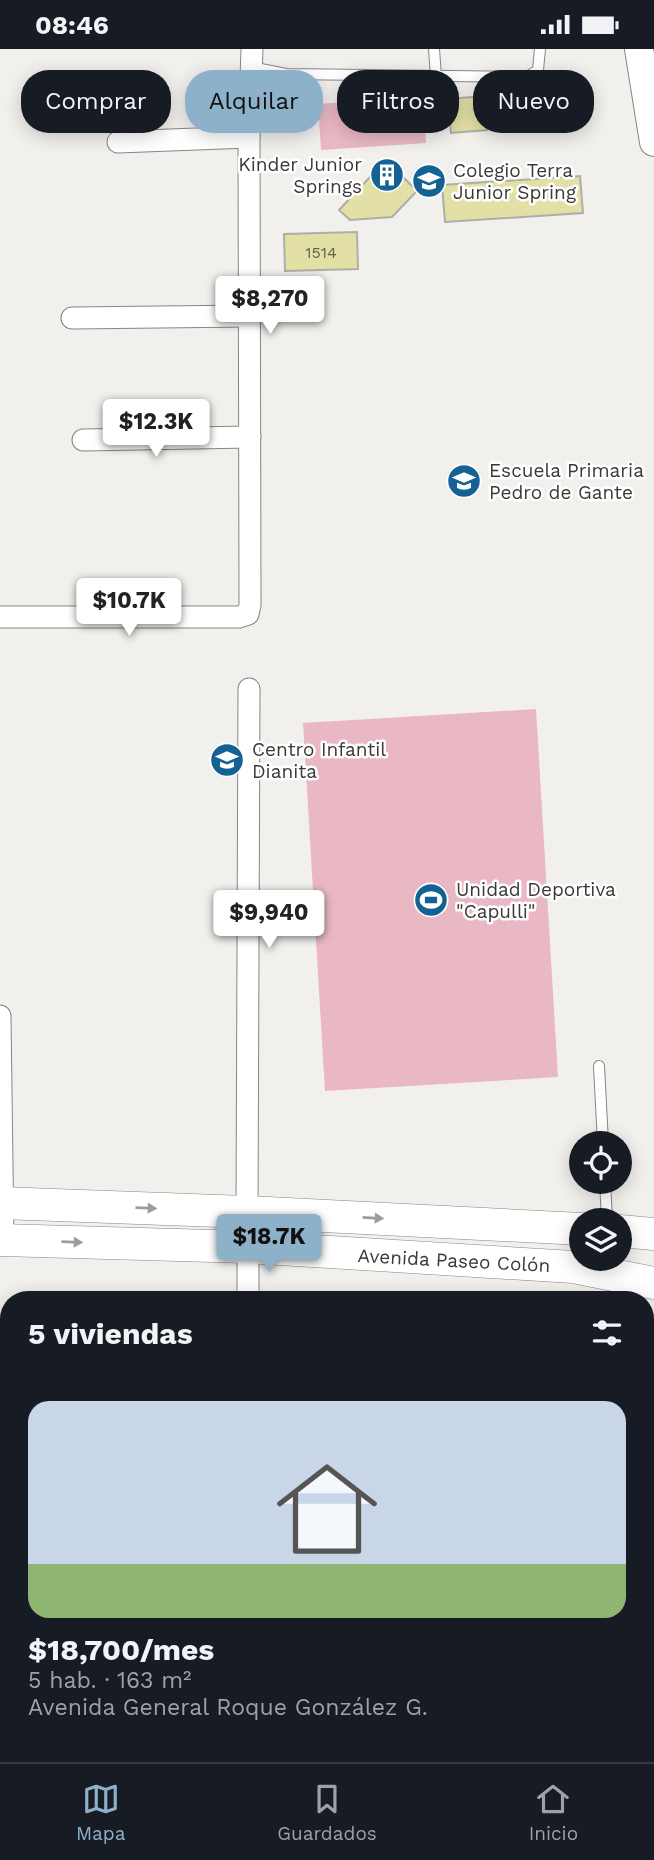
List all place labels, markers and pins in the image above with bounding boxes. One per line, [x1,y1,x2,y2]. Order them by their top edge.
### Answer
place label: Kinder Junior Springs [238,153,362,198]
building icon: Kinder Junior Springs [368,156,406,194]
place label: Colegio Terra Junior Spring [453,159,577,204]
school or university icon: Colegio Terra Junior Spring [410,162,448,200]
pin: $8,270 [213,277,327,336]
pin: $12.3K [99,399,213,459]
place label: Escuela Primaria Pedro de Gante [489,459,644,504]
school or university icon: Escuela Primaria Pedro de Gante [445,462,483,500]
pin: $10.7K [72,579,186,638]
place label: Centro Infantil Dianita [252,738,386,783]
school or university icon: Centro Infantil Dianita [208,741,246,779]
place label: Unidad Deportiva "Capulli" [456,878,616,923]
sports icon: Unidad Deportiva "Capulli" [412,881,450,919]
pin: $9,940 [212,891,326,950]
pin: $18.7K [212,1215,326,1274]

